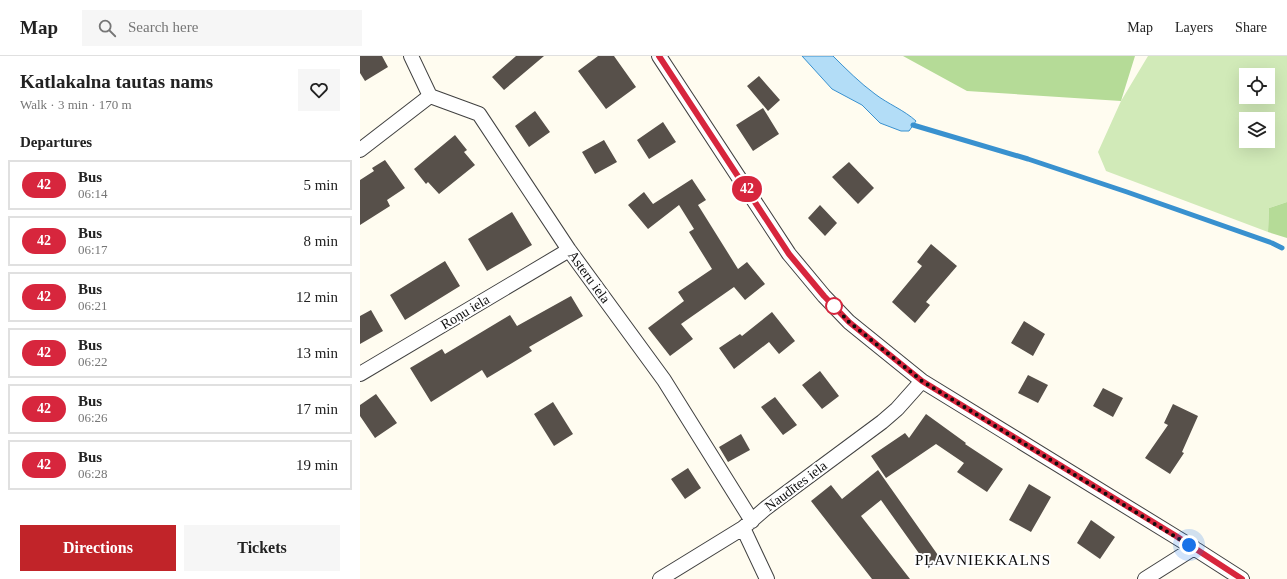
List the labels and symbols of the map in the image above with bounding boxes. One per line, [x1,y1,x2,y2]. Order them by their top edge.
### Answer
line badge: 42 [729,176,765,202]
street label: Asteru iela [565,248,613,307]
street label: Roņu iela [438,291,493,333]
unlabelled marker [825,297,843,315]
street label: Naudītes iela [762,457,830,514]
your location [1179,535,1199,555]
district label: PĻAVNIEKKALNS [915,552,1051,569]

